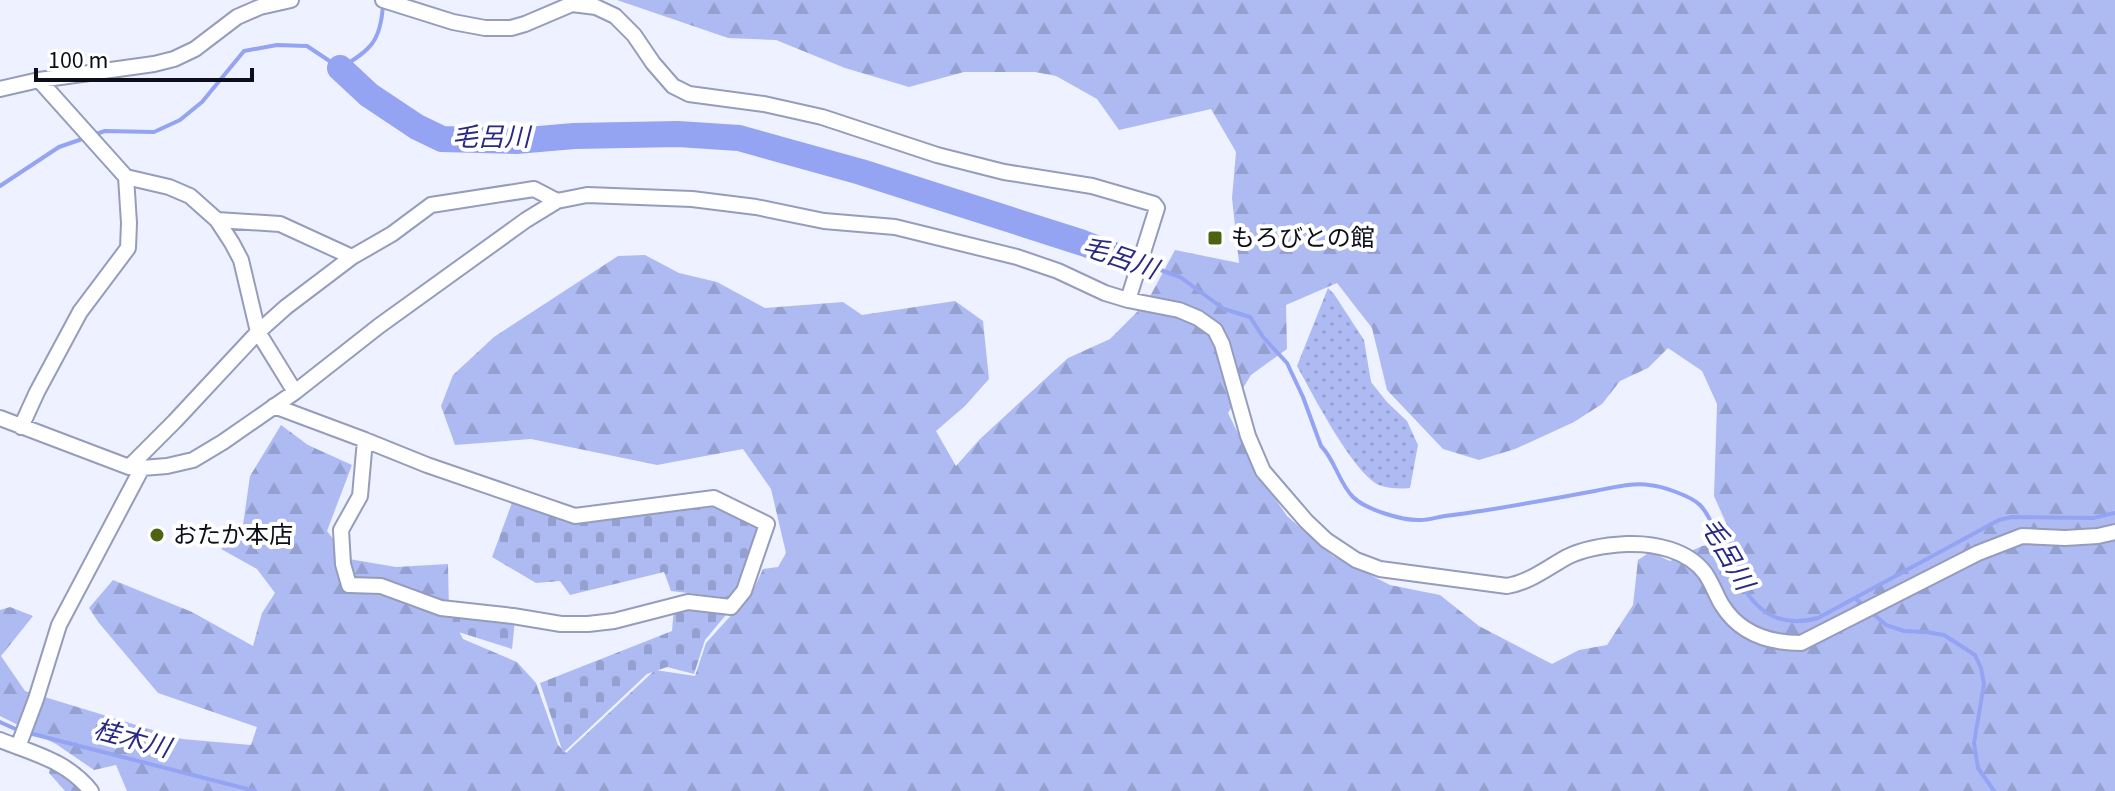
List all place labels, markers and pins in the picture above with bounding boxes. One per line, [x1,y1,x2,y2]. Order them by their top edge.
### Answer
place label: もろびとの館 [1231,221,1375,256]
marker: もろびとの館 [1206,229,1224,247]
place label: おたか本店 [173,518,293,553]
marker: おたか本店 [148,526,166,544]

